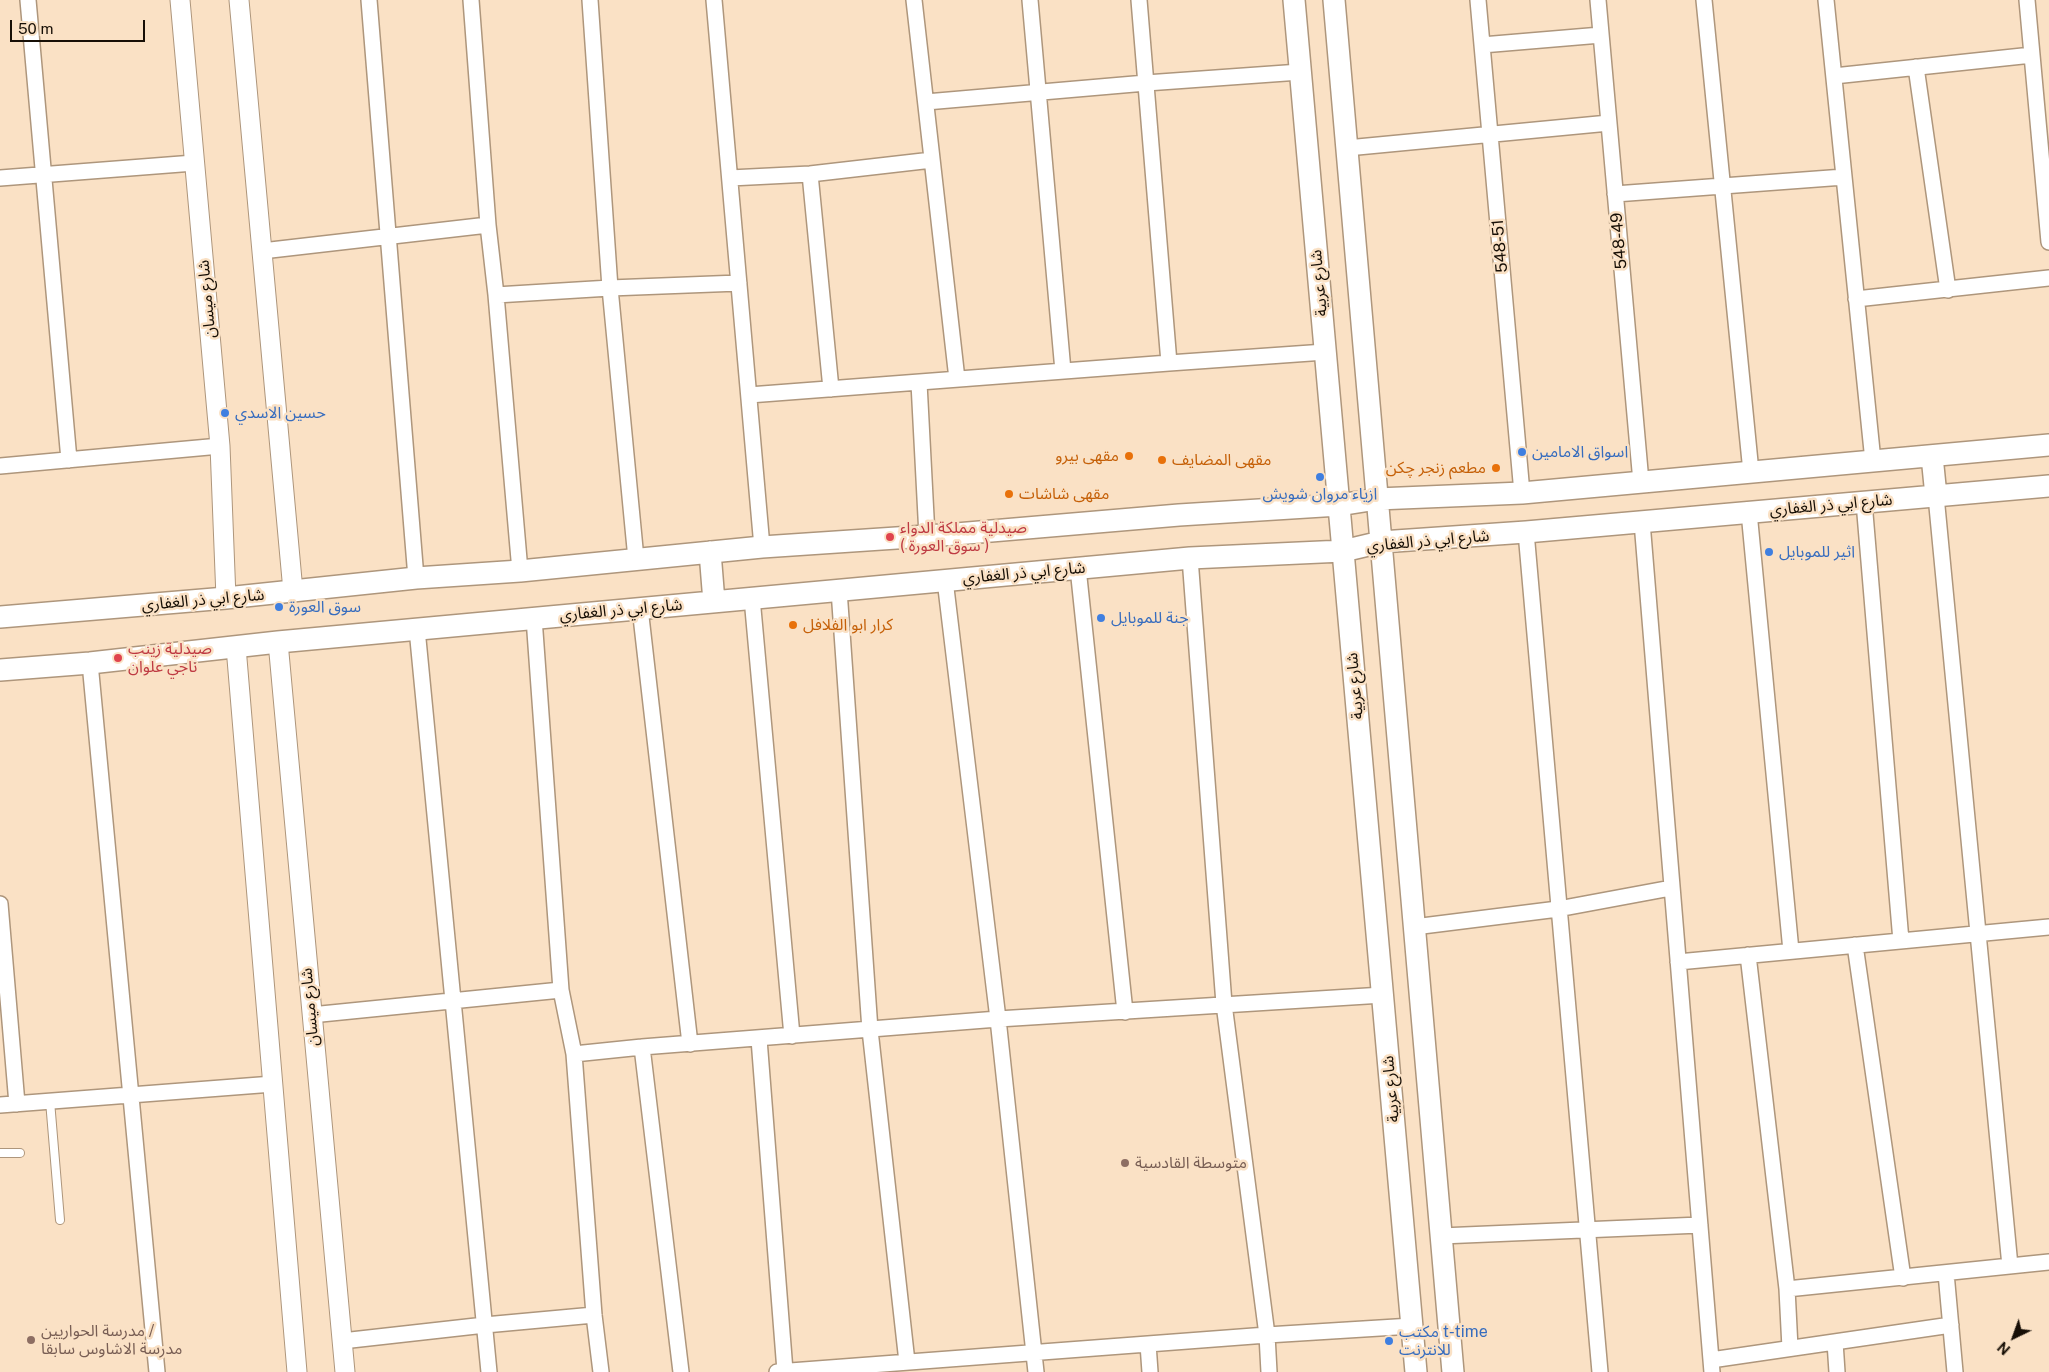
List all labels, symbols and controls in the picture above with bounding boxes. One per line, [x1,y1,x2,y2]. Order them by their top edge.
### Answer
scale bar [12,10,148,42]
text: 50 m [18,20,53,37]
street label: 548-49 [1607,212,1631,270]
street label: 548-51 [1488,219,1512,273]
street label: شارع عربية [1307,249,1331,317]
street label: شارع ميسان [194,259,220,339]
place label: حسين الاسدي [235,403,326,423]
marker: حسين الاسدي [219,407,231,419]
place label: اسواق الامامين [1532,442,1628,462]
place label: مقهى بيرو [1055,446,1119,466]
marker: اسواق الامامين [1516,446,1528,458]
marker: مقهى بيرو [1123,450,1135,462]
place label: مقهى المضايف [1172,450,1272,470]
marker: مقهى المضايف [1156,454,1168,466]
place label: مطعم زنجر چكن [1386,458,1486,478]
marker: مطعم زنجر چكن [1490,462,1502,474]
marker: ازياء مروان شويش [1314,471,1326,483]
place label: مقهى شاشات [1019,484,1109,504]
place label: ازياء مروان شويش [1263,484,1377,504]
marker: مقهى شاشات [1003,488,1015,500]
street label: شارع ابي ذر الغفاري [1769,490,1893,520]
place label: صيدلية مملكة الدواء ( سوق العورة ) [900,518,1027,556]
street label: شارع ابي ذر الغفاري [1366,526,1490,556]
marker: صيدلية مملكة الدواء ( سوق العورة ) [884,531,896,543]
place label: اثير للموبايل [1779,542,1855,562]
marker: اثير للموبايل [1763,546,1775,558]
street label: شارع ابي ذر الغفاري [962,558,1086,588]
street label: شارع ابي ذر الغفاري [141,585,265,615]
street label: شارع ابي ذر الغفاري [559,595,683,625]
place label: سوق العورة [289,597,361,617]
marker: سوق العورة [273,601,285,613]
place label: جنة للموبايل [1111,608,1189,628]
marker: جنة للموبايل [1095,612,1107,624]
place label: كرار ابو الفلافل [803,615,893,635]
marker: كرار ابو الفلافل [787,619,799,631]
place label: صيدلية زينب ناجي علوان [128,639,212,677]
marker: صيدلية زينب ناجي علوان [112,652,124,664]
street label: شارع عربية [1343,652,1367,720]
street label: شارع ميسان [297,967,323,1047]
street label: شارع عربية [1379,1055,1403,1123]
place label: متوسطة القادسية [1135,1153,1247,1173]
marker: متوسطة القادسية [1119,1157,1131,1169]
north arrow [1989,1312,2039,1362]
place label: مدرسة الحواريين / مدرسة الاشاوس سابقا [41,1321,182,1359]
place label: مكتب t-time للانترنت [1399,1322,1488,1360]
marker: مدرسة الحواريين / مدرسة الاشاوس سابقا [25,1334,37,1346]
marker: مكتب t-time للانترنت [1383,1335,1395,1347]
text: N [1995,1339,2013,1358]

